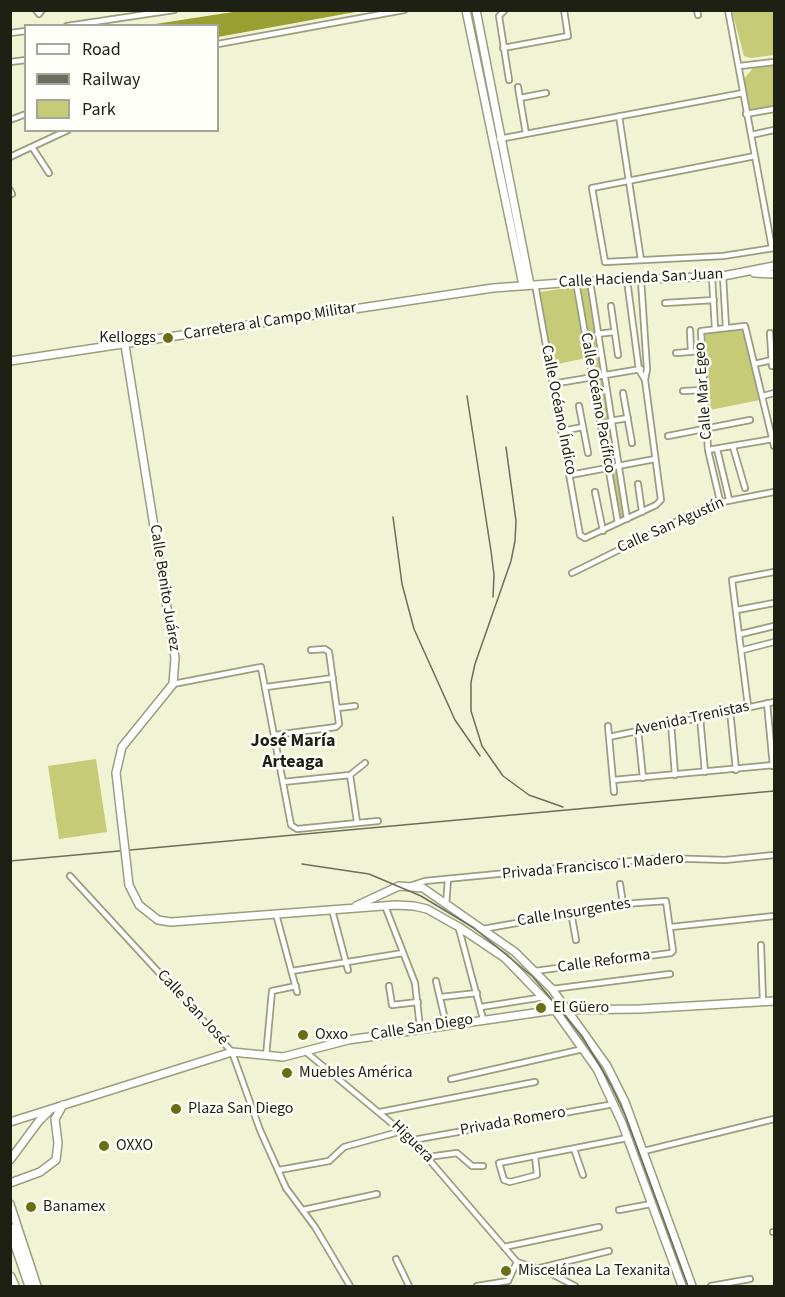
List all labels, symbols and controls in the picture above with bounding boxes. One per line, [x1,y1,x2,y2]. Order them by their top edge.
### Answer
legend [24,24,219,132]
text: Road [82,37,121,62]
text: Railway [82,67,141,92]
text: Park [82,97,116,122]
street label: Calle Hacienda San Juan [558,265,724,293]
street label: Carretera al Campo Militar [182,299,358,345]
place label: Kelloggs [99,328,156,348]
marker: Kelloggs [161,331,175,345]
street label: Calle Océano Pacífico [575,331,619,475]
street label: Calle Mar Egeo [691,342,717,440]
street label: Calle Océano Índico [536,343,580,477]
street label: Calle San Agustín [615,494,727,558]
street label: Calle Benito Juárez [144,523,184,653]
street label: Avenida Trenistas [633,697,751,741]
district label: José María Arteaga [251,731,335,774]
street label: Privada Francisco I. Madero [501,849,685,885]
street label: Calle Insurgentes [516,895,632,931]
street label: Calle Reforma [556,946,652,978]
street label: Calle San José [152,966,232,1050]
place label: El Güero [553,998,609,1018]
marker: El Güero [534,1001,548,1015]
street label: Calle San Diego [370,1010,474,1046]
place label: Oxxo [315,1025,348,1045]
marker: Oxxo [296,1028,310,1042]
place label: Muebles América [299,1063,413,1083]
marker: Muebles América [280,1066,294,1080]
place label: Plaza San Diego [188,1099,294,1119]
marker: Plaza San Diego [169,1102,183,1116]
street label: Privada Romero [459,1103,567,1141]
street label: Higuera [387,1117,437,1167]
place label: OXXO [116,1136,153,1156]
marker: OXXO [97,1139,111,1153]
place label: Banamex [43,1197,106,1217]
marker: Banamex [24,1200,38,1214]
place label: Miscelánea La Texanita [518,1261,670,1281]
marker: Miscelánea La Texanita [499,1264,513,1278]

